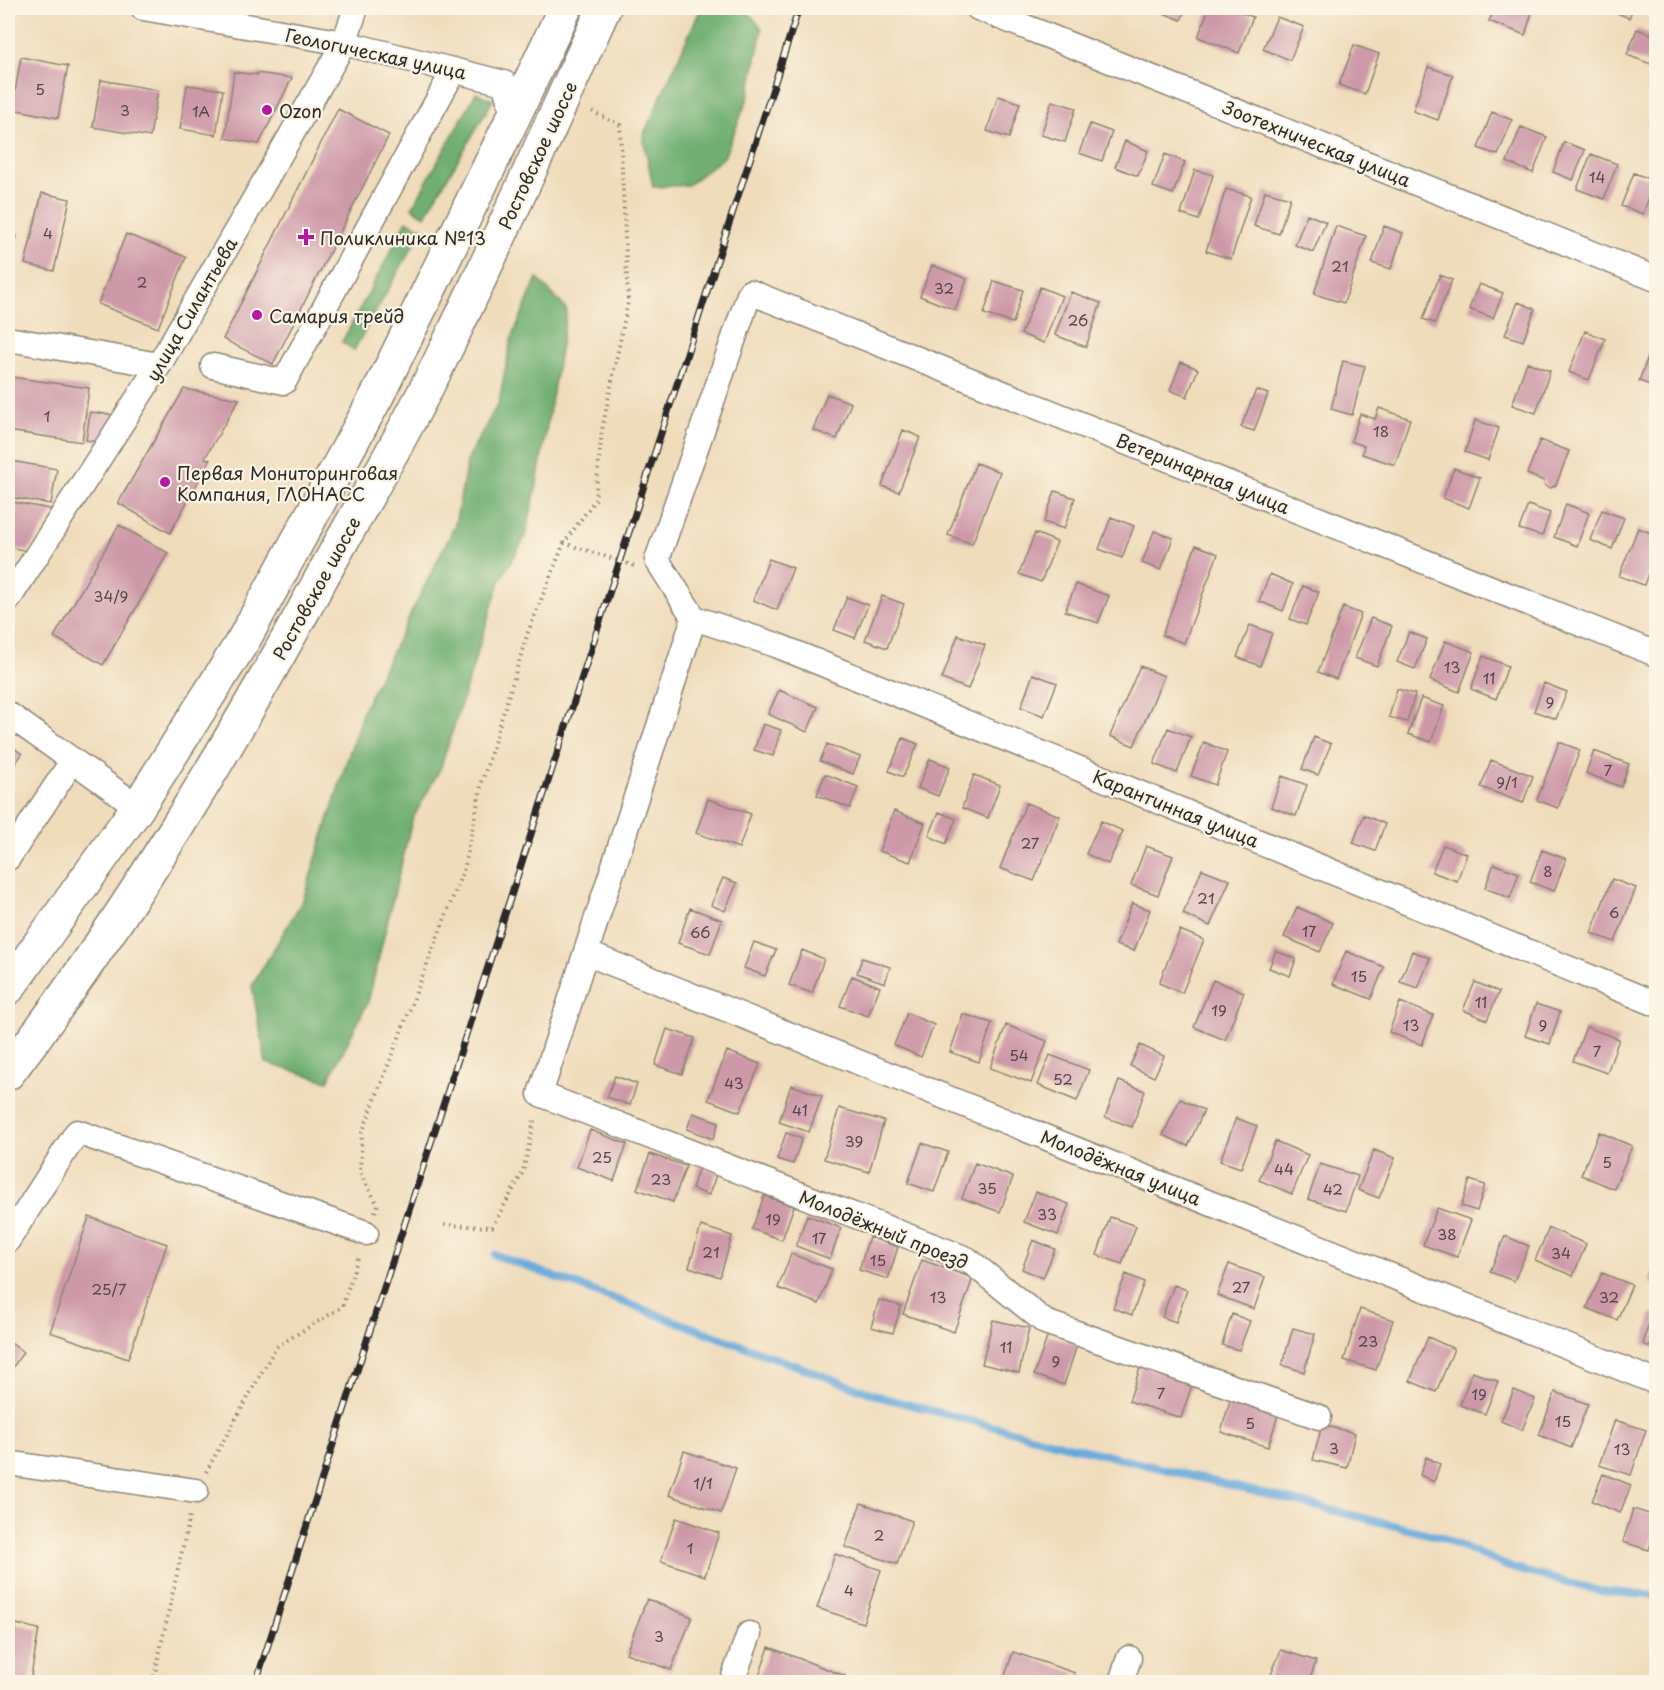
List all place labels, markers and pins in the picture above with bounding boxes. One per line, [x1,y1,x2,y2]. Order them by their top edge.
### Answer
place label: Ozon [279,97,322,124]
marker: Ozon [260,103,274,117]
place label: Поликлиника №13 [320,224,486,251]
marker: Поликлиника №13 [297,228,315,246]
place label: Самария трейд [269,302,404,329]
marker: Самария трейд [250,308,264,322]
place label: Первая Мониторинговая Компания, ГЛОНАСС [177,459,398,507]
marker: Первая Мониторинговая Компания, ГЛОНАСС [158,475,172,489]

